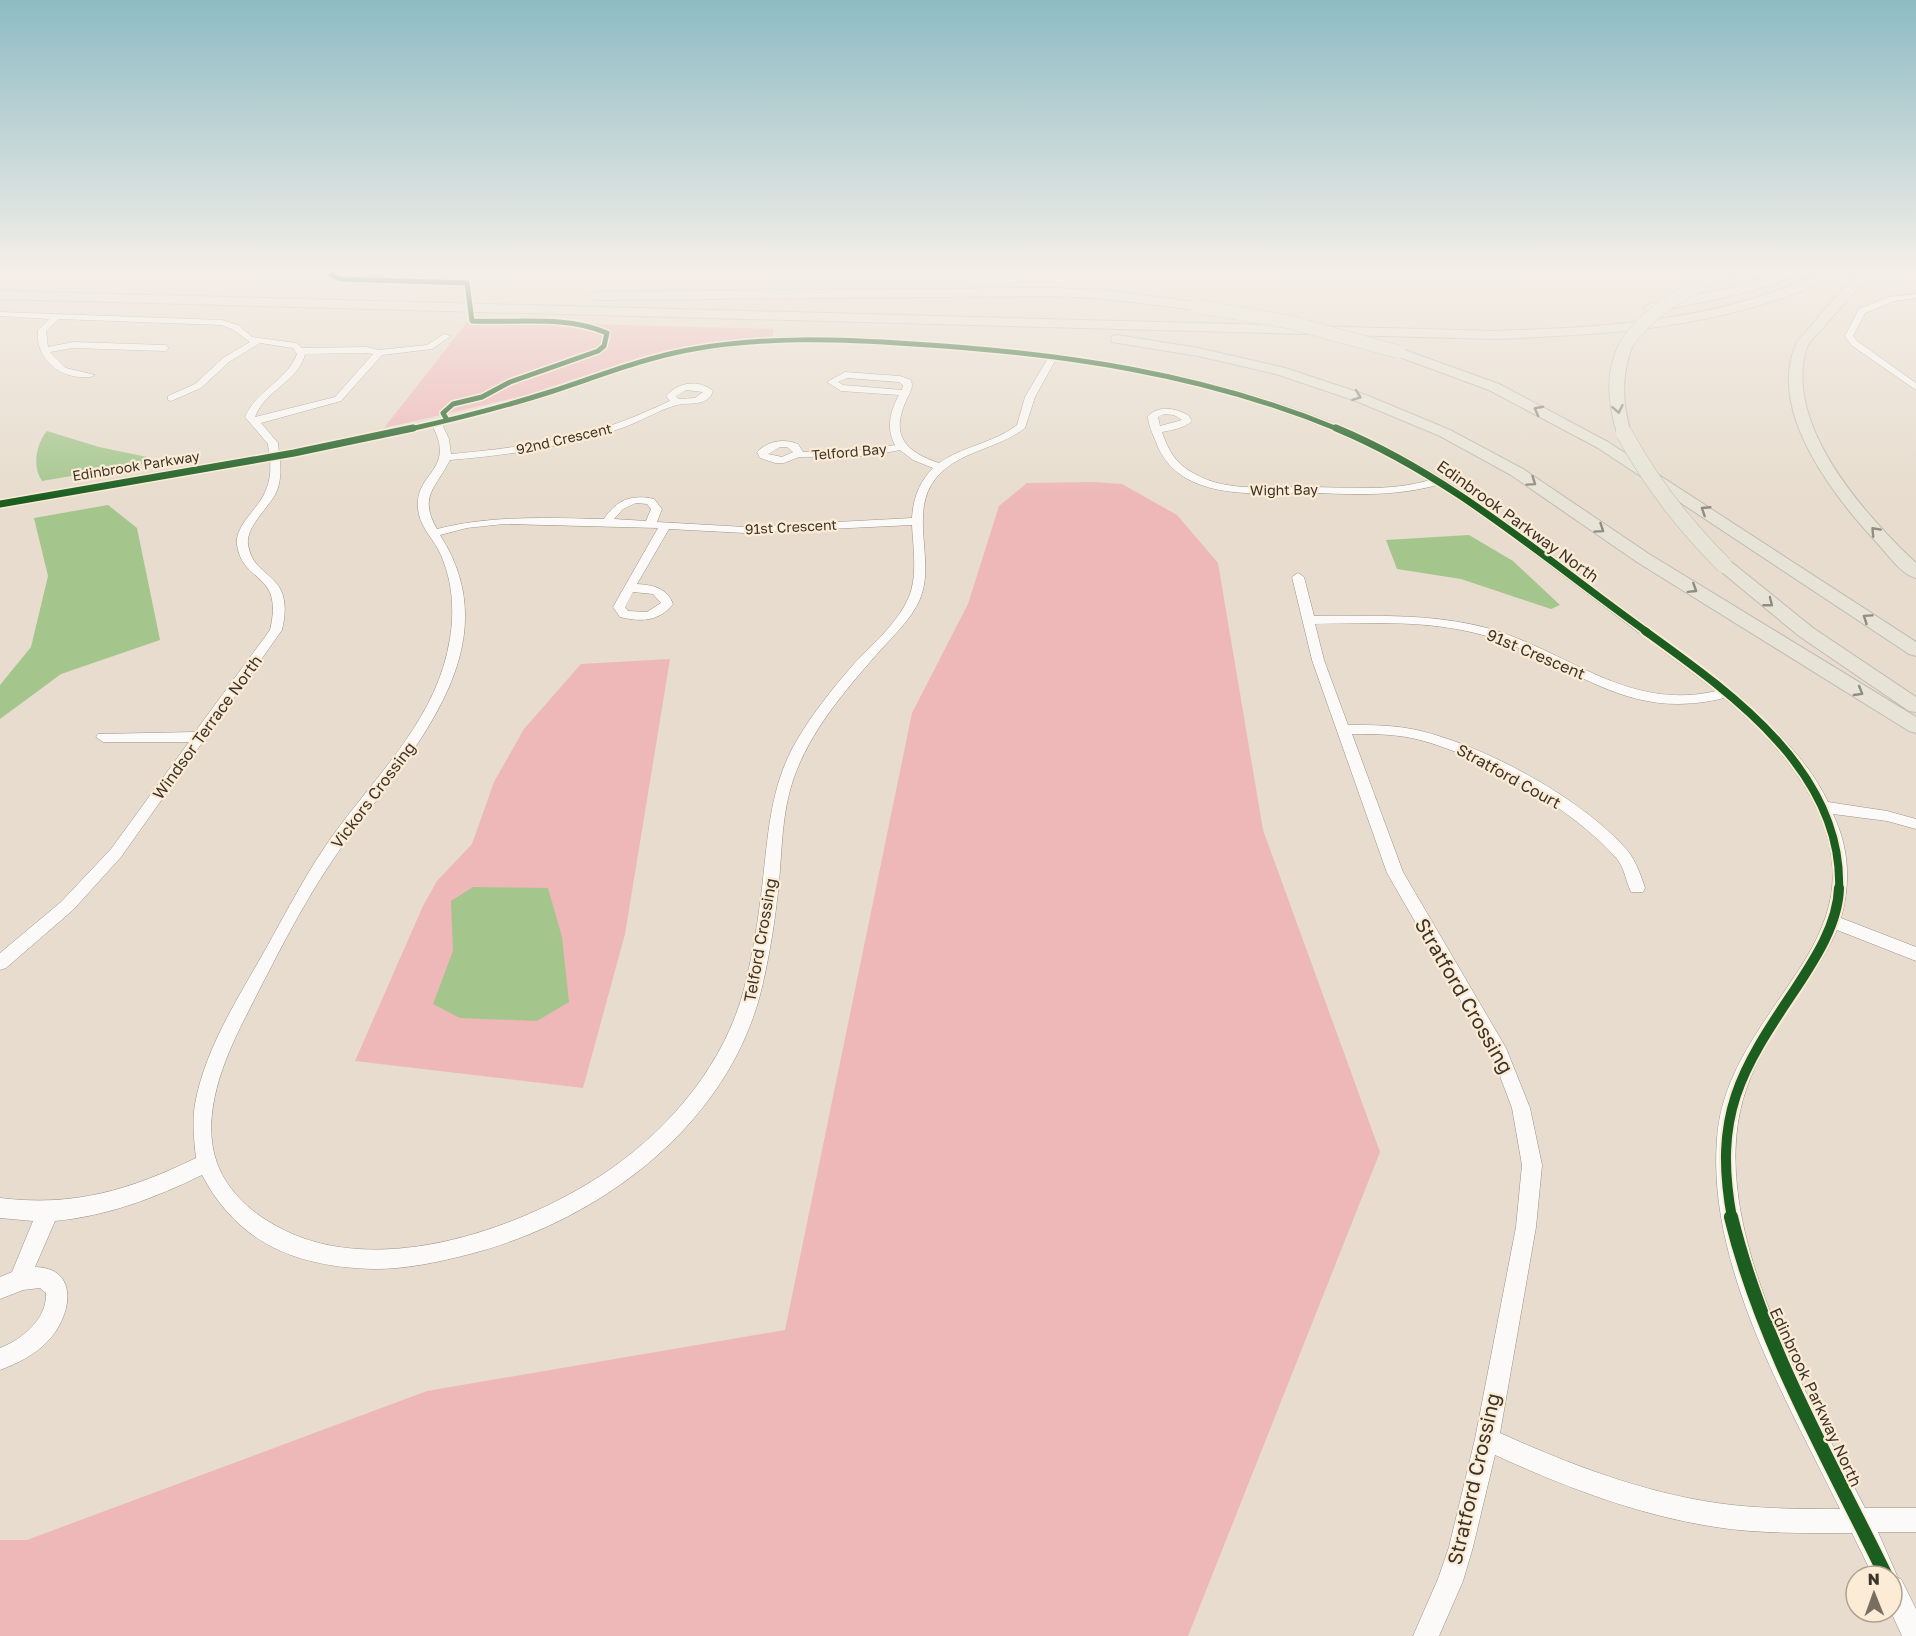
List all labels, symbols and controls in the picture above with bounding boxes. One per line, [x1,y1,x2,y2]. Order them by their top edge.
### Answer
one-way arrow [1352,389,1362,402]
one-way arrow [1611,404,1624,414]
one-way arrow [1533,406,1544,417]
street label: 92nd Crescent [514,419,613,458]
street label: Telford Bay [811,440,887,463]
street label: Edinbrook Parkway [71,447,201,484]
street label: Edinbrook Parkway North [1433,455,1603,587]
one-way arrow [1525,475,1536,486]
street label: Wight Bay [1250,480,1318,499]
one-way arrow [1701,505,1711,517]
street label: 91st Crescent [745,516,837,537]
one-way arrow [1593,522,1604,533]
one-way arrow [1871,528,1882,538]
one-way arrow [1687,582,1697,594]
one-way arrow [1762,595,1773,606]
one-way arrow [1863,614,1874,625]
street label: 91st Crescent [1484,624,1588,684]
street label: Windsor Terrace North [148,651,266,803]
one-way arrow [1853,684,1863,696]
street label: Vickors Crossing [326,738,420,852]
street label: Stratford Court [1453,739,1565,813]
street label: Telford Crossing [739,877,781,1003]
street label: Stratford Crossing [1411,914,1519,1077]
street label: Edinbrook Parkway North [1766,1304,1866,1490]
street label: Stratford Crossing [1442,1391,1504,1567]
north arrow [1844,1564,1904,1624]
text: N [1867,1569,1880,1589]

